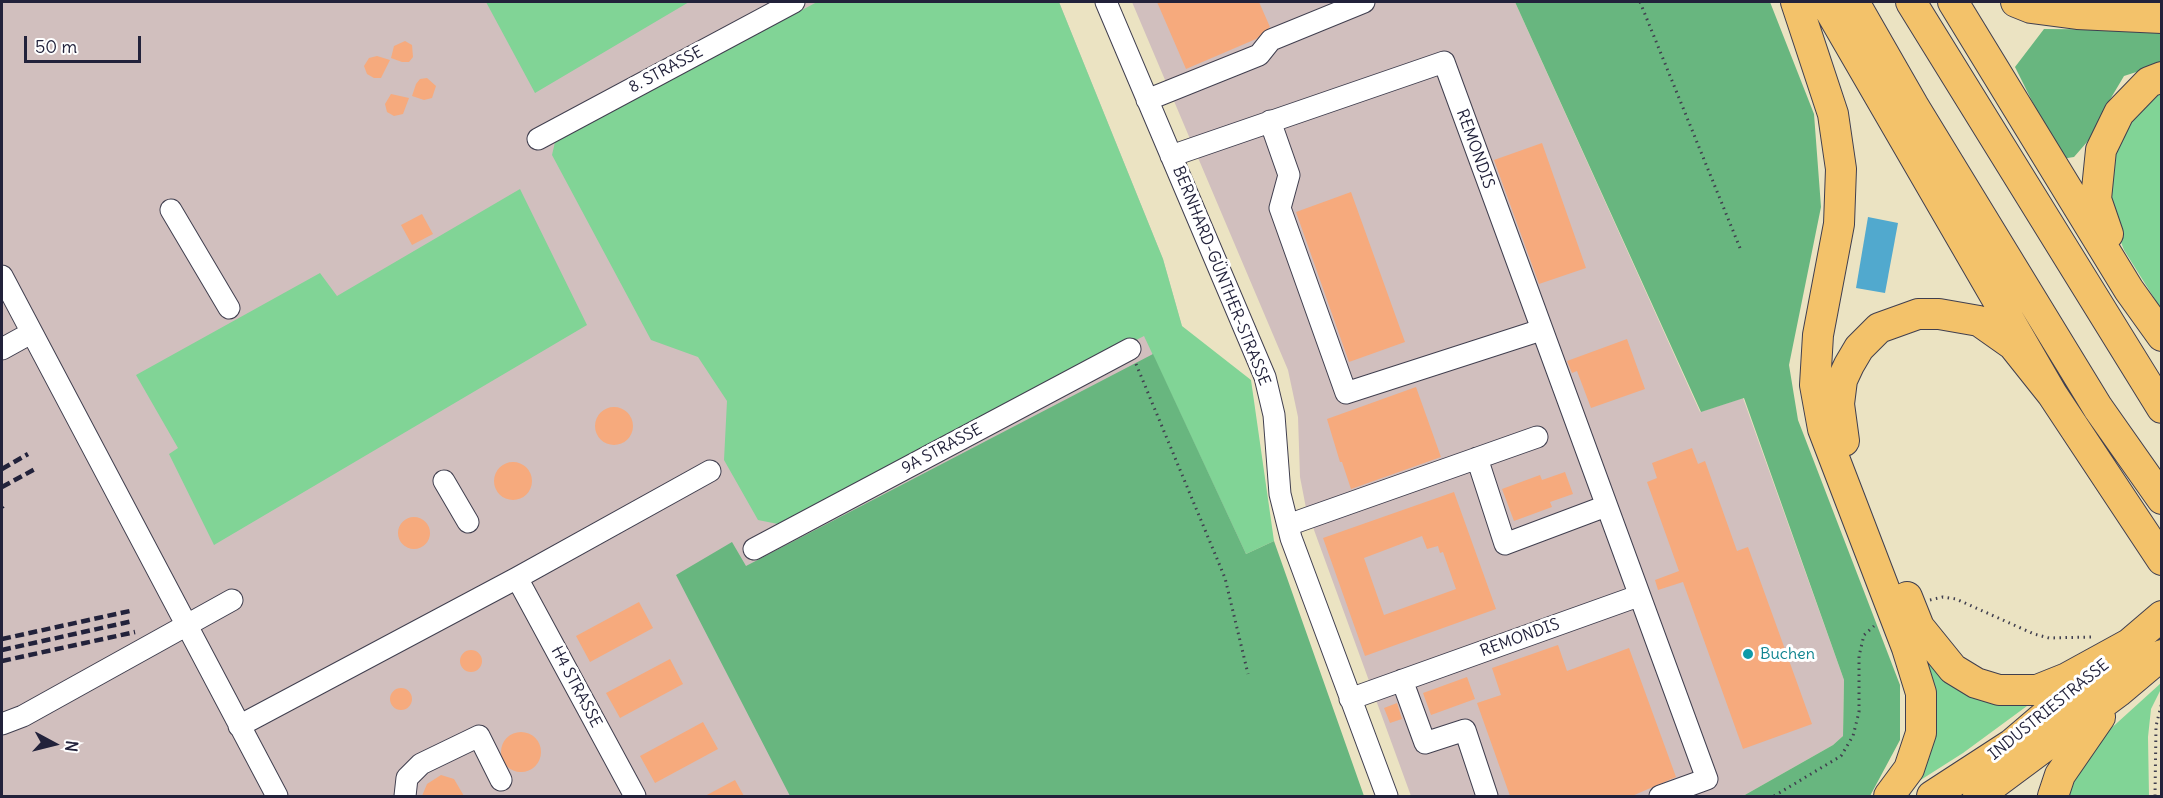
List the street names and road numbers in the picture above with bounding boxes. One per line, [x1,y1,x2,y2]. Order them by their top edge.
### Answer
street label: 8. STRASSE [626,42,706,98]
street label: REMONDIS [1452,107,1498,191]
street label: BERNHARD-GÜNTHER-STRASSE [1168,163,1274,389]
street label: 9A STRASSE [899,420,985,478]
street label: REMONDIS [1478,615,1562,661]
street label: H4 STRASSE [547,643,605,731]
street label: INDUSTRIESTRASSE [1985,656,2113,764]

